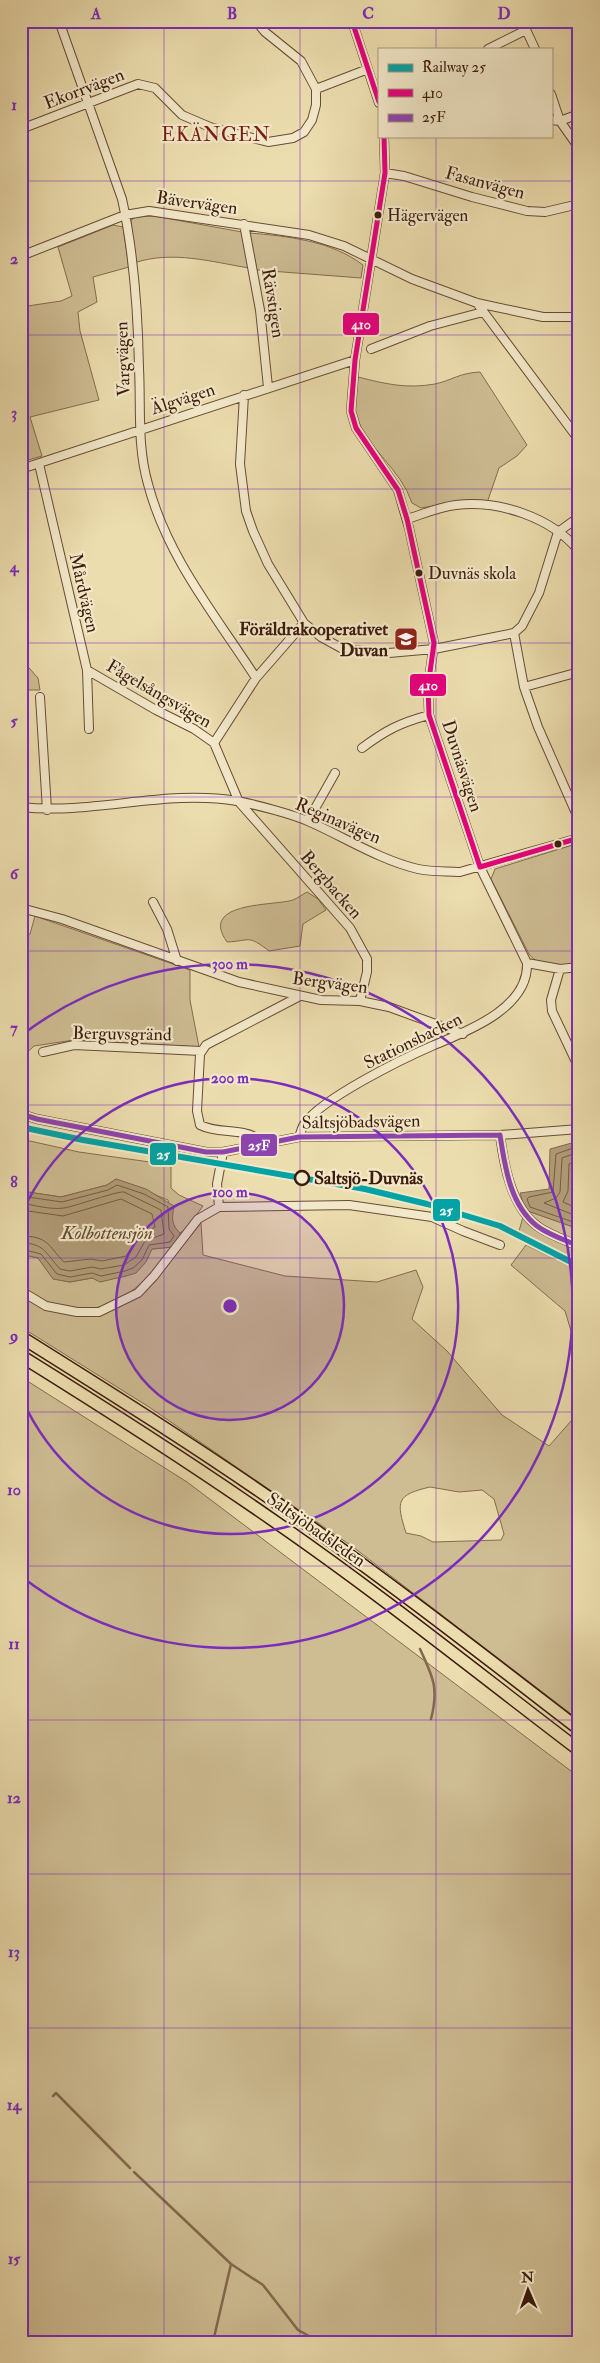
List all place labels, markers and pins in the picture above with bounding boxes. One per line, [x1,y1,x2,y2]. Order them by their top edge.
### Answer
place label: Hägervägen [387,205,469,226]
marker: Hägervägen [373,210,383,220]
place label: Duvnäs skola [428,563,517,584]
marker: Duvnäs skola [414,568,424,578]
place label: Föräldrakooperativet Duvan [239,618,389,662]
school or university icon: Föräldrakooperativet Duvan [393,626,419,652]
unlabelled marker [553,839,563,849]
place label: Saltsjö-Duvnäs [314,1167,423,1190]
marker: Saltsjö-Duvnäs [294,1170,310,1186]
centre of rings [221,1297,239,1315]

